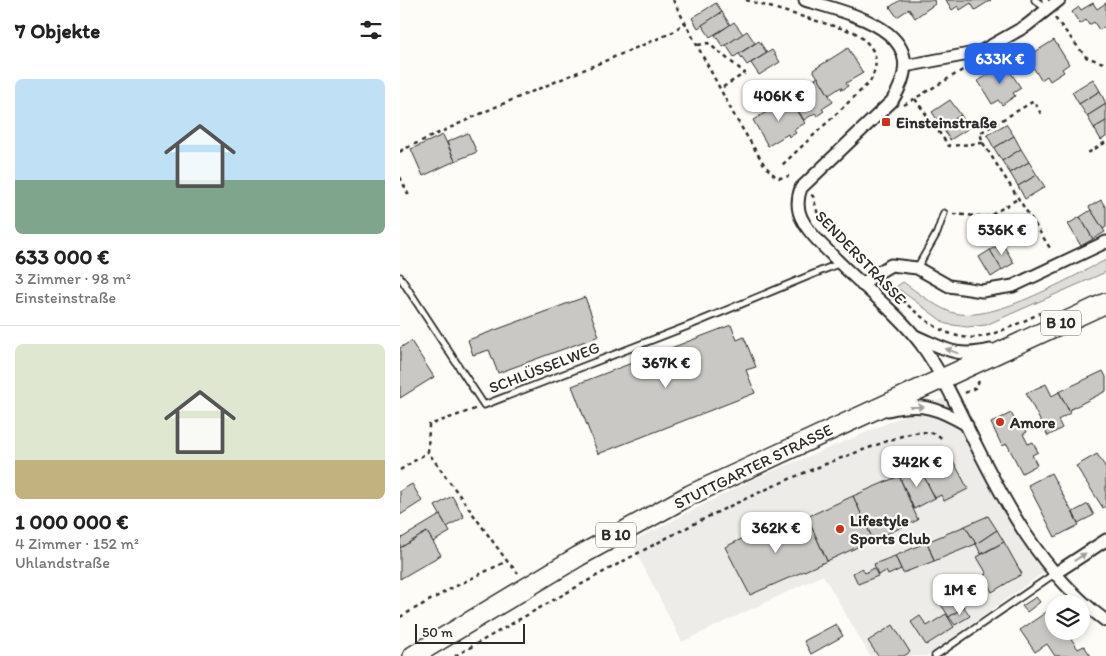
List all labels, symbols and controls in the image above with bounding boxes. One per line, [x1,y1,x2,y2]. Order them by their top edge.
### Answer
icon: filters [357,16,385,44]
text: 7 Objekte [15,18,100,43]
pin: 633K € [959,42,1041,85]
text: 633K € [976,49,1024,68]
pin: 406K € [738,80,820,122]
text: 406K € [754,86,804,105]
icon: home [155,111,245,201]
place label: Einsteinstraße [896,113,997,132]
marker: Einsteinstraße [880,116,892,128]
street label: SENDERSTRASSE [811,207,910,308]
pin: 536K € [961,214,1043,256]
text: 536K € [978,220,1026,239]
text: 633 000 € [15,244,109,269]
text: 3 Zimmer · 98 m² [15,269,131,288]
text: Einsteinstraße [15,288,116,307]
road number: B 10 [1041,310,1081,336]
street label: SCHLÜSSELWEG [486,338,602,397]
pin: 367K € [625,346,707,389]
one-way arrow [944,347,959,354]
text: 367K € [642,353,690,372]
icon: home [155,377,245,467]
one-way arrow [909,403,925,411]
place label: Amore [1009,413,1056,432]
marker: Amore [994,416,1006,428]
street label: STUTTGARTER STRASSE [671,420,836,513]
pin: 342K € [876,446,958,488]
text: 342K € [892,452,942,471]
text: 1 000 000 € [15,509,129,534]
place label: Lifestyle Sports Club [850,511,930,549]
pin: 362K € [735,512,817,554]
text: 362K € [752,518,800,537]
road number: B 10 [596,522,636,548]
marker: Lifestyle Sports Club [834,523,846,535]
text: 4 Zimmer · 152 m² [15,534,139,553]
one-way arrow [1074,552,1087,562]
text: Uhlandstraße [15,553,110,572]
pin: 1M € [930,574,990,616]
text: 1M € [944,580,976,599]
map controls [1045,595,1090,640]
button: layers [1045,595,1090,640]
scale bar [415,621,525,644]
text: 50 m [422,624,453,641]

